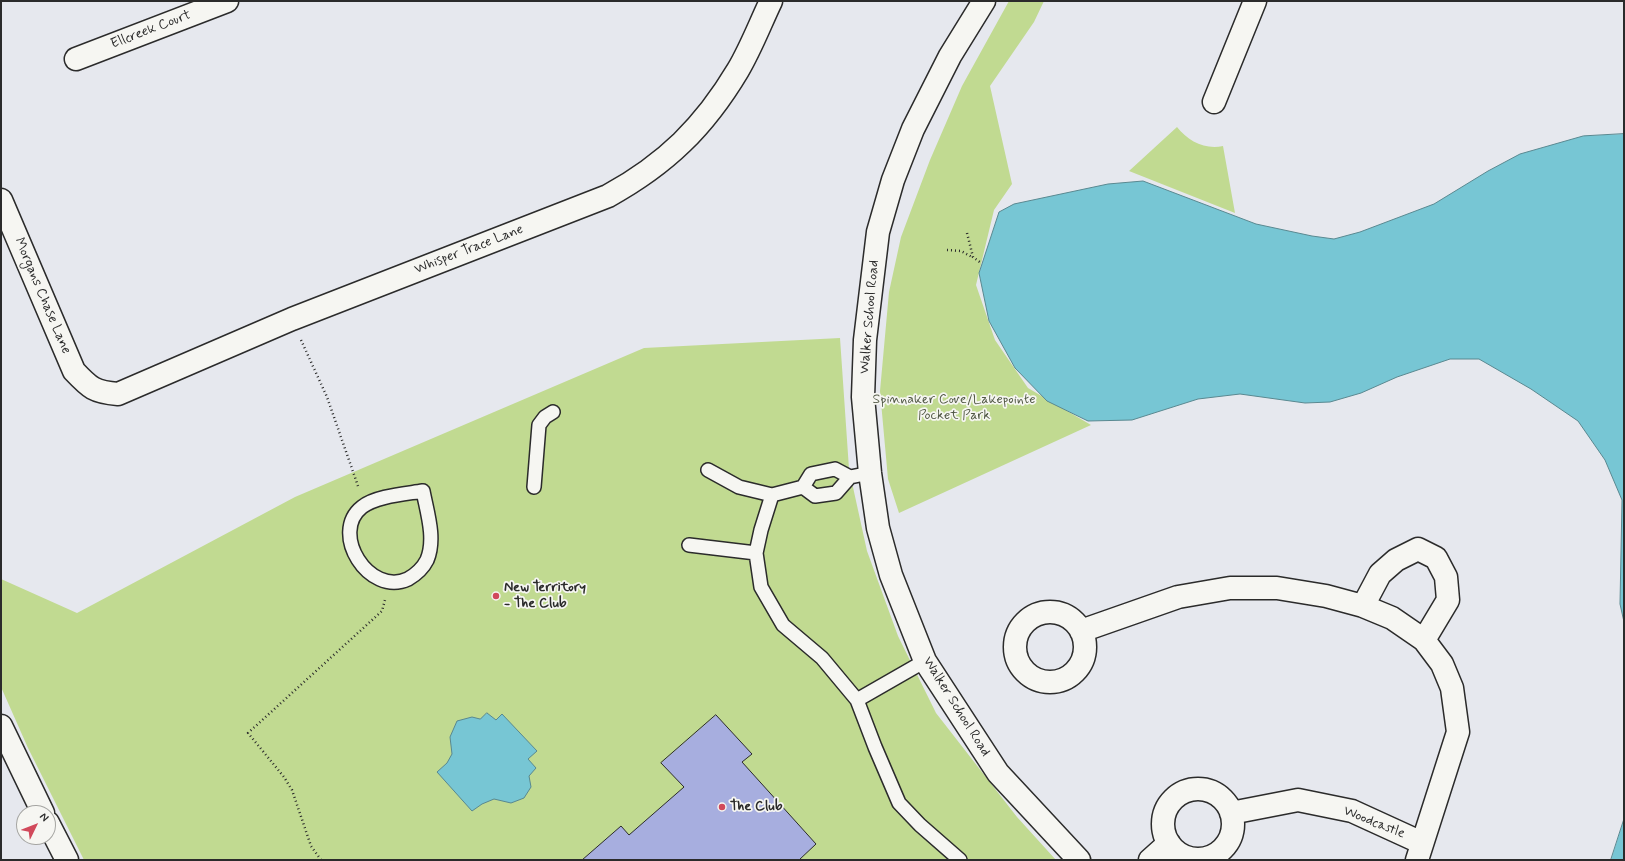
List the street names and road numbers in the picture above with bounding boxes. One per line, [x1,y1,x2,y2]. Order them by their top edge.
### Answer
street label: Ellcreek Court [109,7,193,53]
street label: Whisper Trace Lane [412,221,526,279]
street label: Morgans Chase Lane [10,235,74,357]
street label: Walker School Road [857,259,883,375]
street label: Walker School Road [919,654,993,760]
street label: Woodcastle [1341,803,1407,843]

